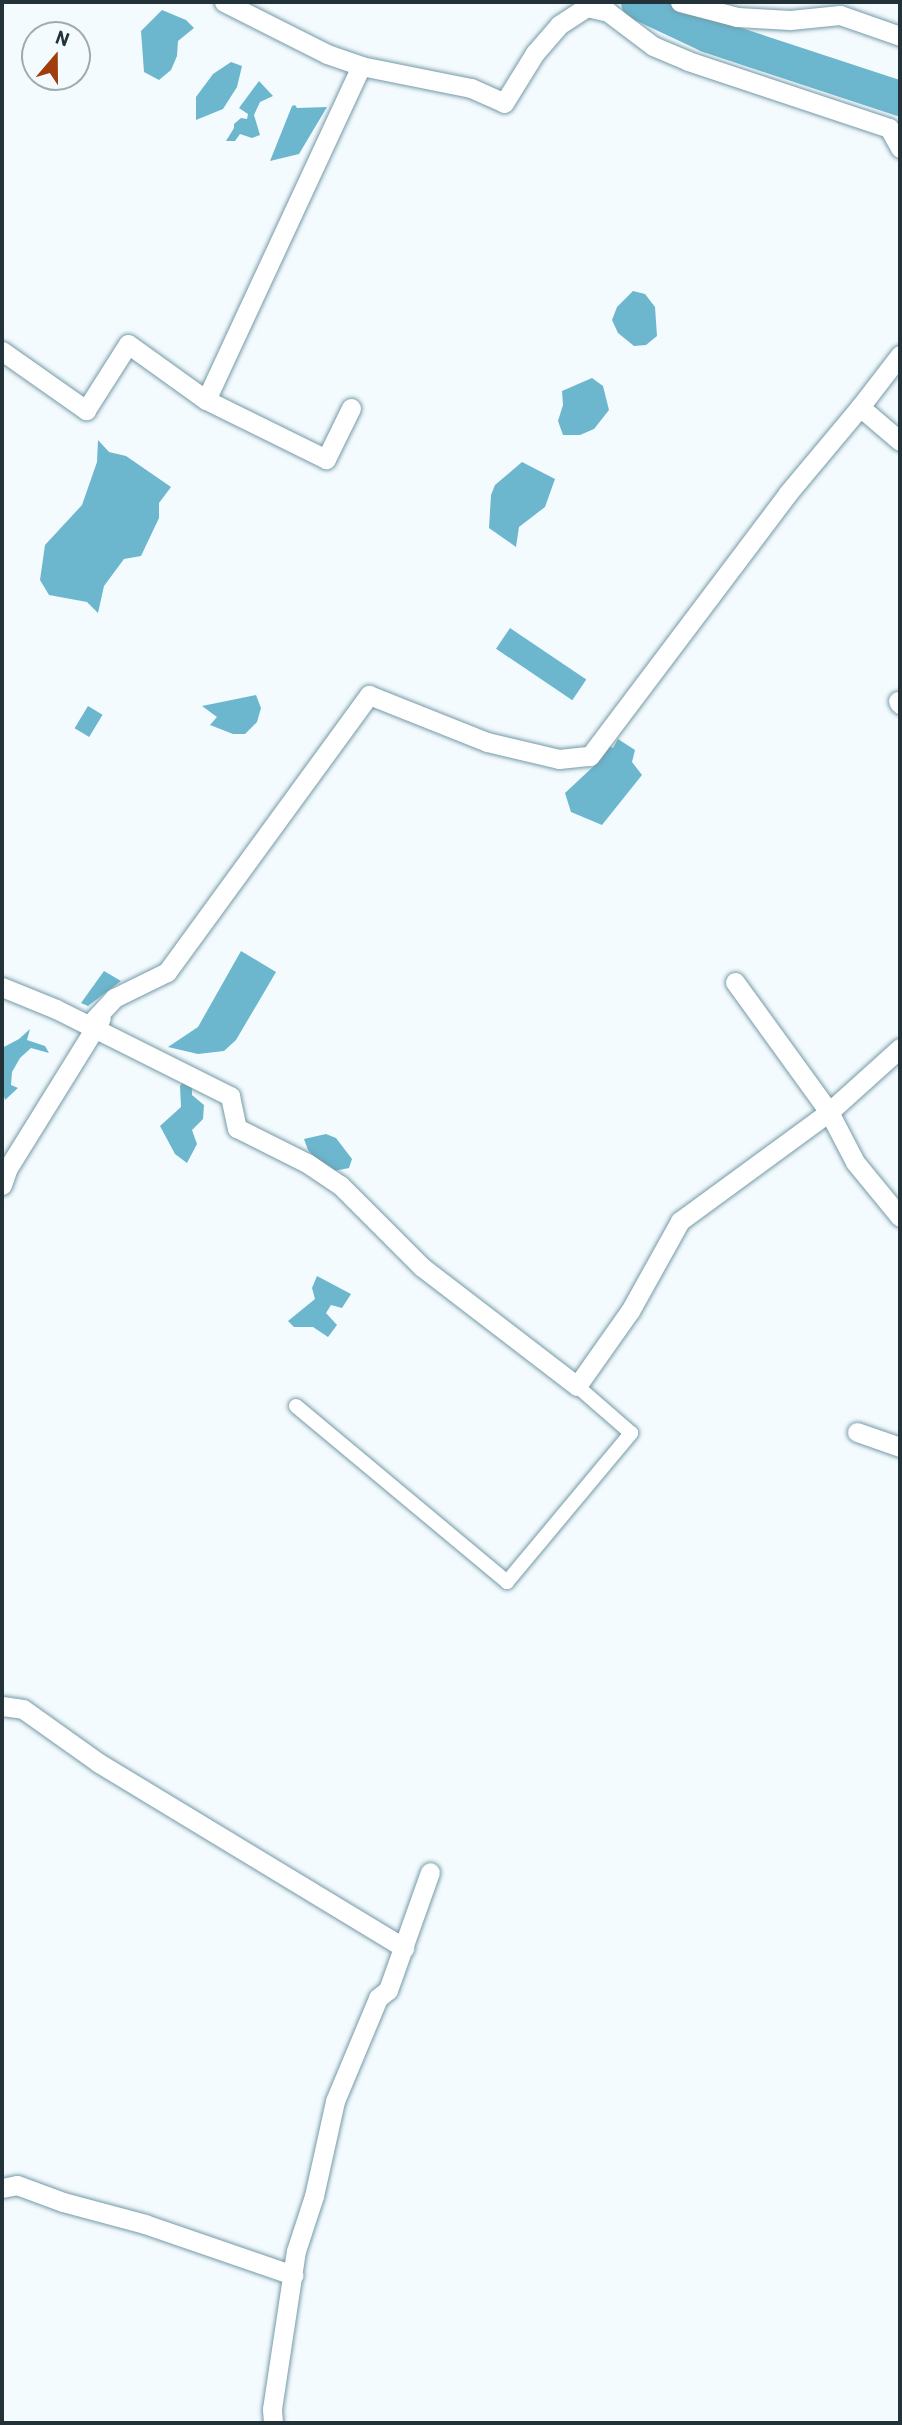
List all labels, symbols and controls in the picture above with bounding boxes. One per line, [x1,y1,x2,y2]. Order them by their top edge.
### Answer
north arrow [21,21,91,91]
text: N [53,25,73,51]

